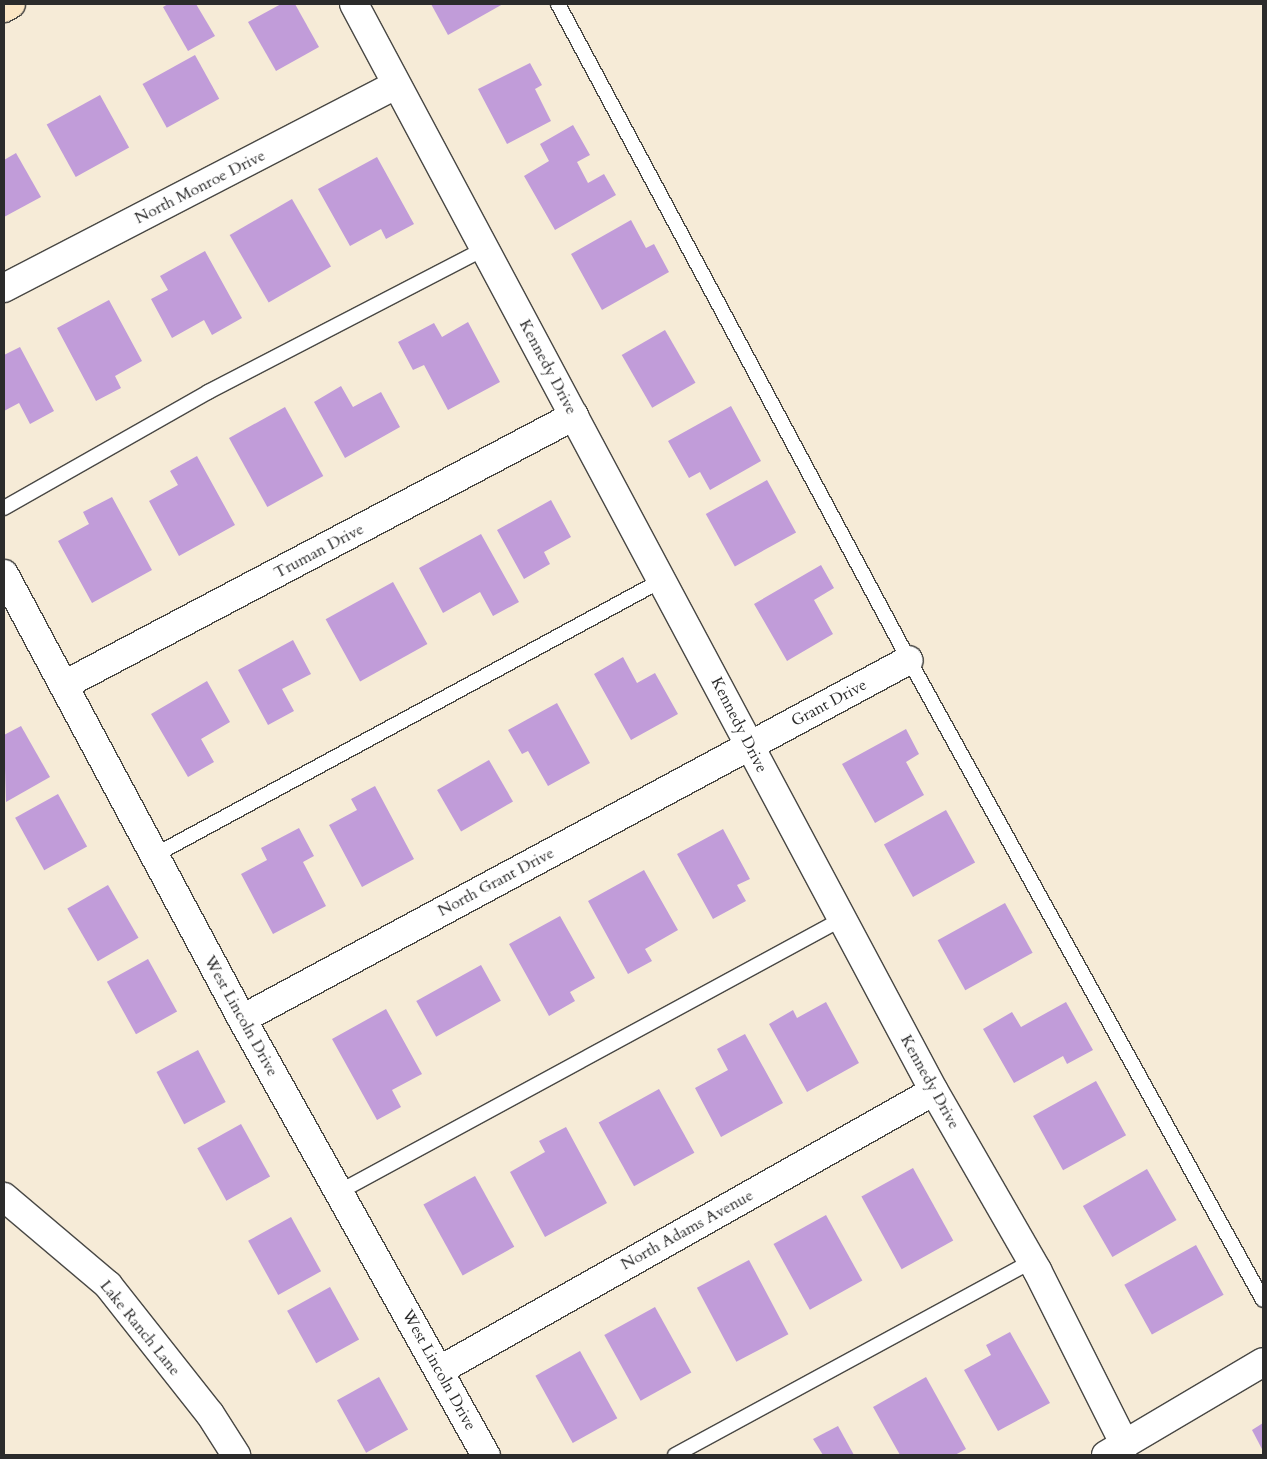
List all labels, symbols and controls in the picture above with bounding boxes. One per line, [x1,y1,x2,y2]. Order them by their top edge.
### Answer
street label: North Monroe Drive [132,146,268,228]
street label: Kennedy Drive [515,316,581,418]
street label: Truman Drive [271,519,367,583]
street label: Kennedy Drive [707,674,771,776]
street label: Grant Drive [788,675,870,731]
street label: North Grant Drive [435,843,557,921]
street label: West Lincoln Drive [200,952,282,1080]
street label: Kennedy Drive [896,1032,964,1132]
street label: North Adams Avenue [618,1186,756,1274]
street label: Lake Ranch Lane [96,1276,184,1380]
street label: West Lincoln Drive [398,1306,480,1434]

